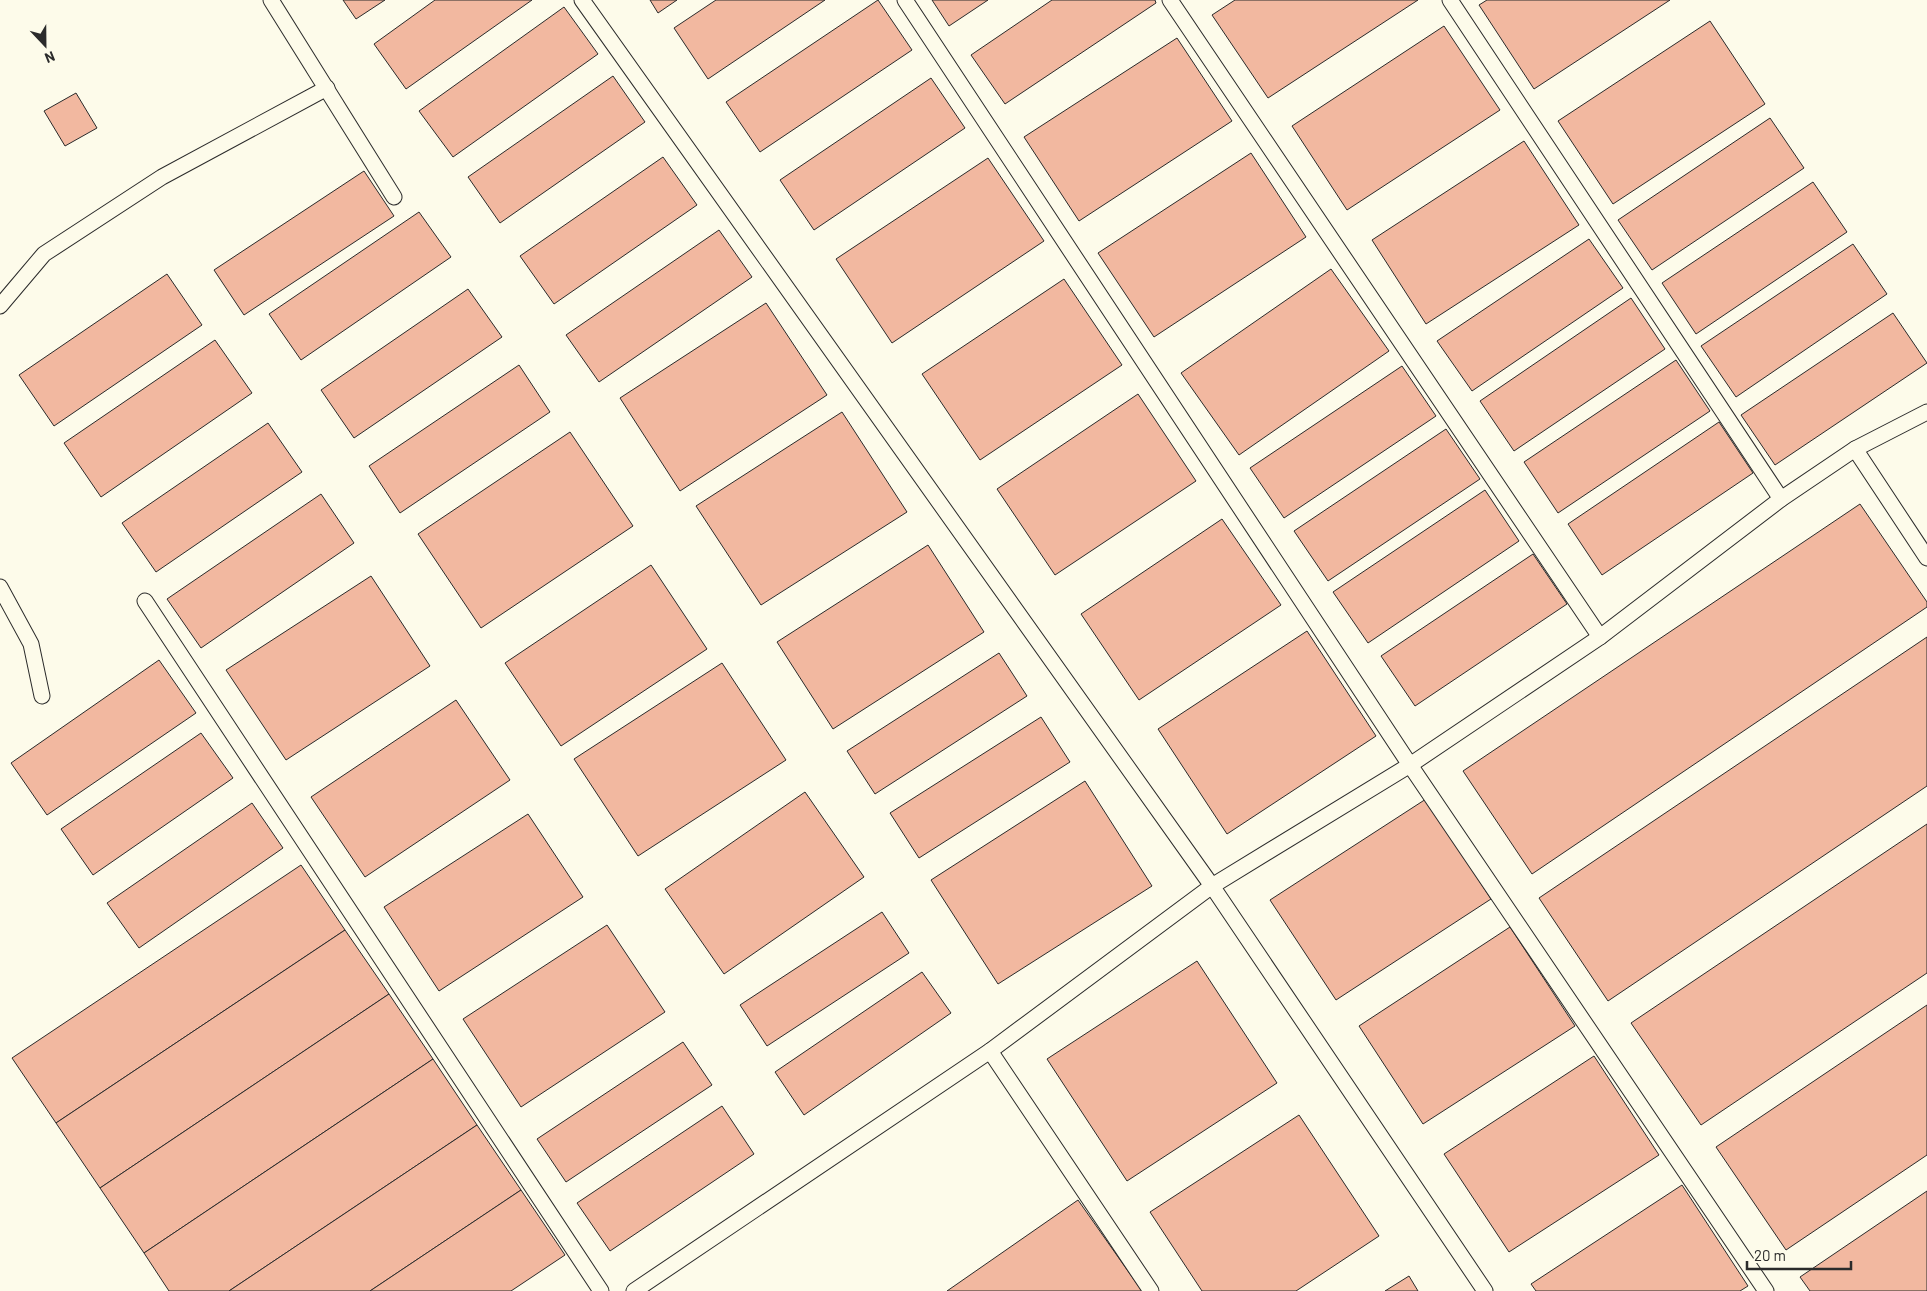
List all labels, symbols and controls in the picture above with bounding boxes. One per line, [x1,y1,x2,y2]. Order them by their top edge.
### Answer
north arrow [20,20,70,70]
text: N [43,48,58,67]
scale bar [1747,1238,1851,1270]
text: 20 m [1754,1246,1786,1264]

